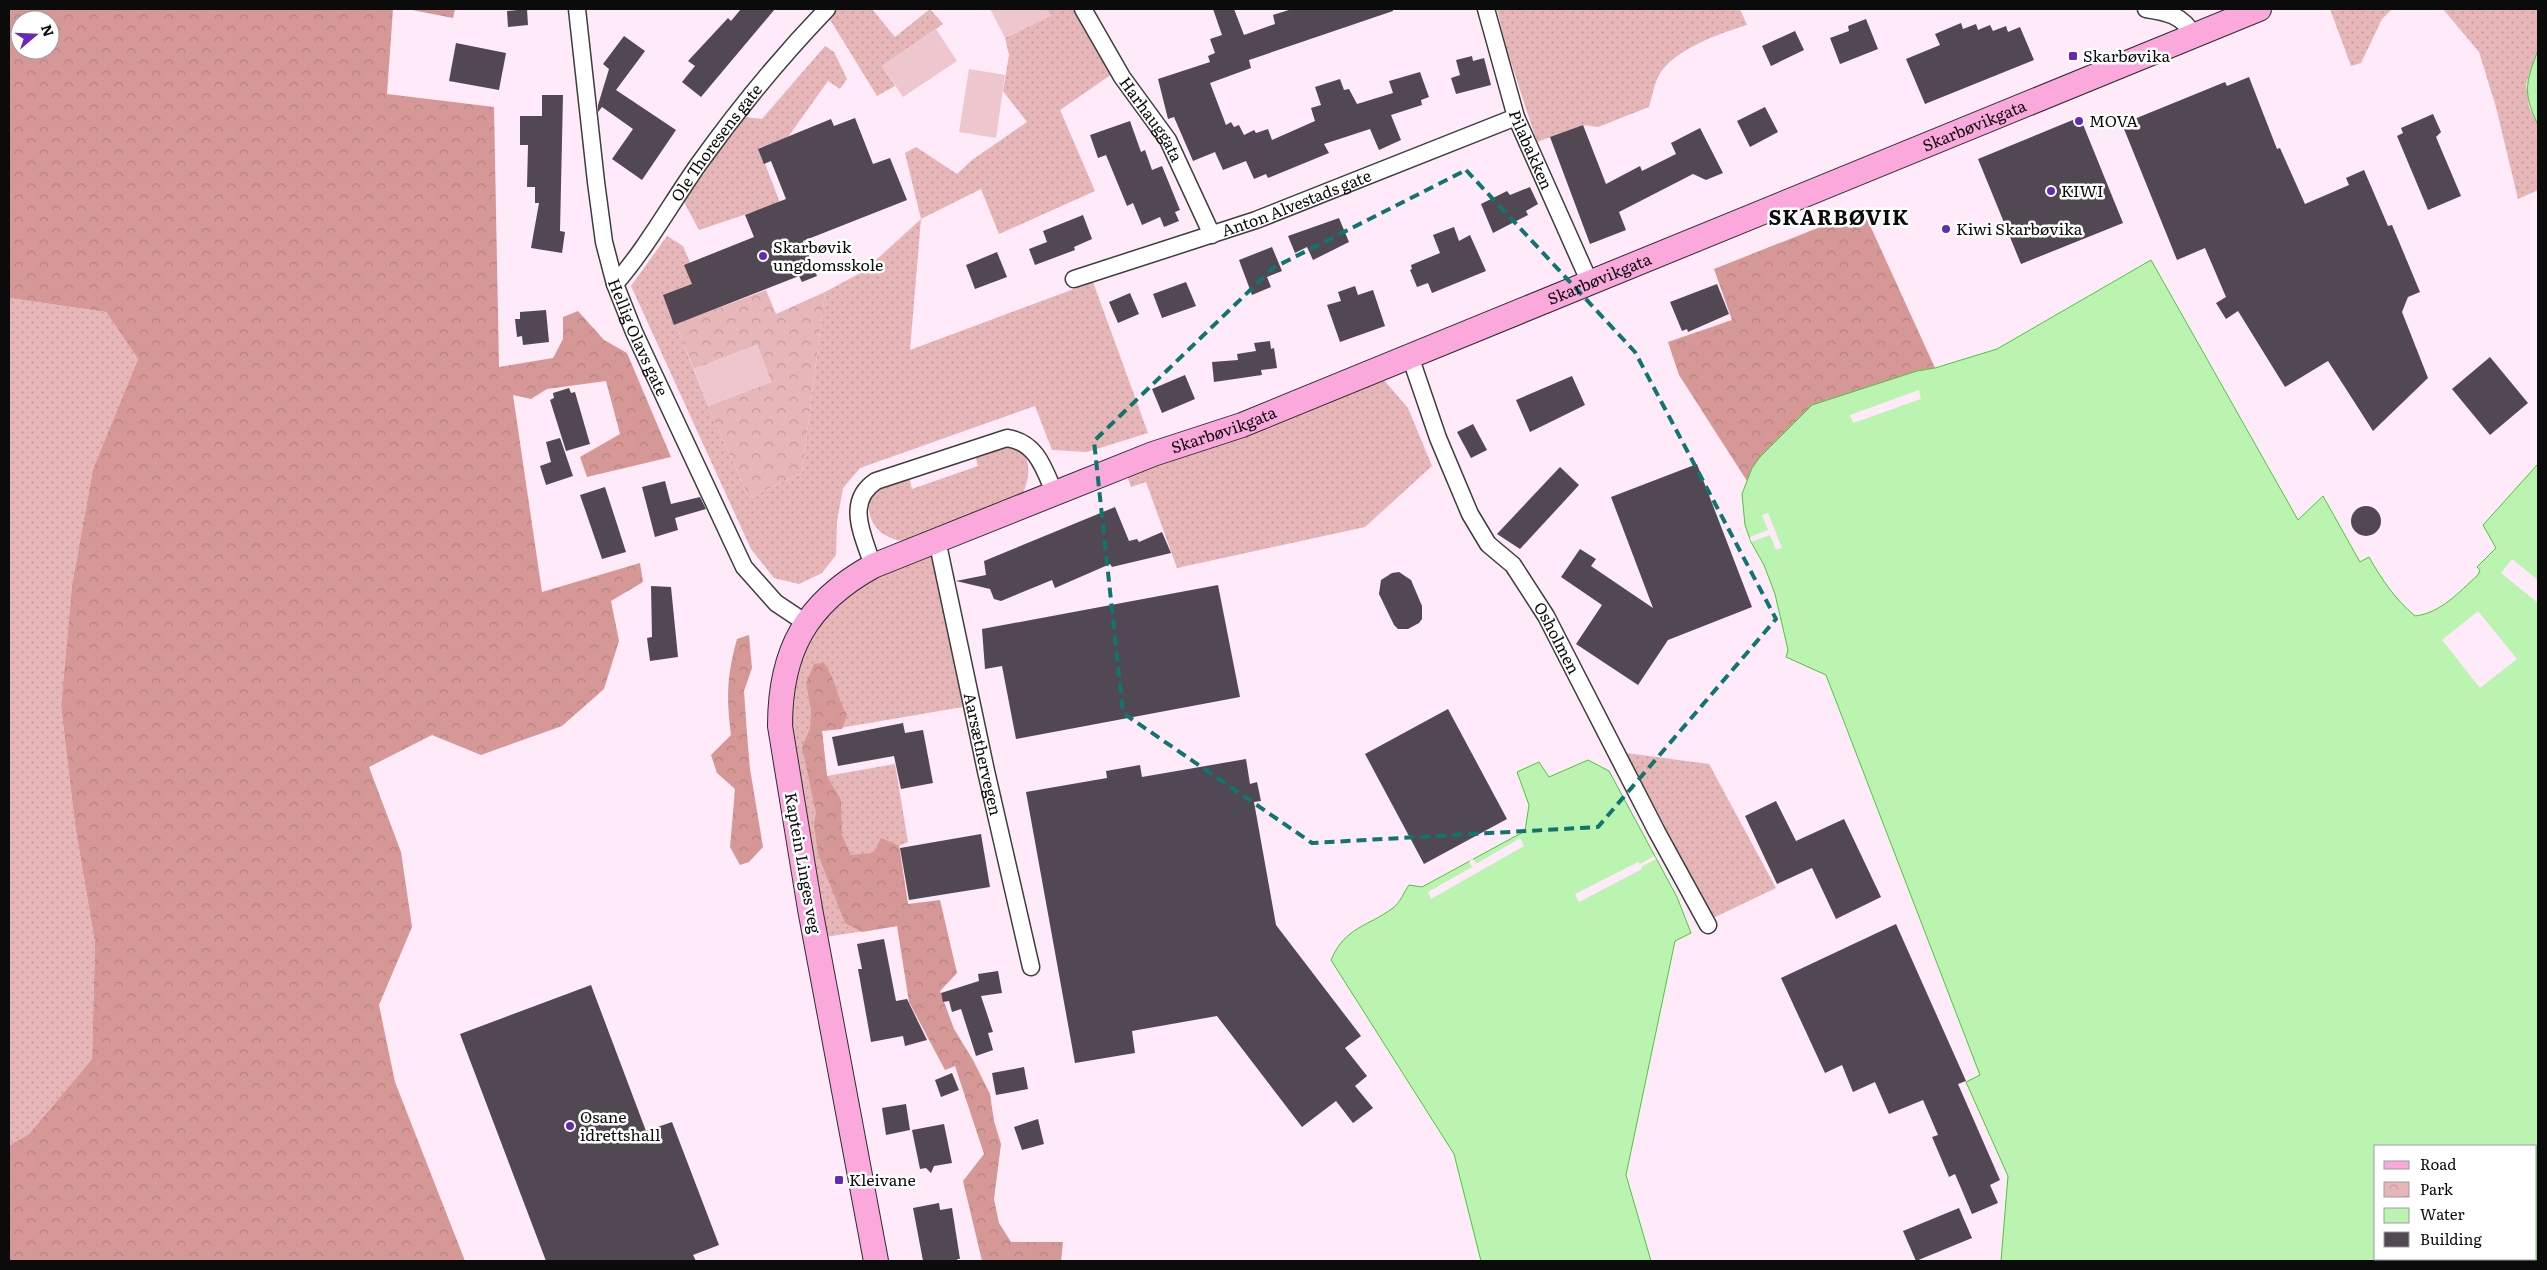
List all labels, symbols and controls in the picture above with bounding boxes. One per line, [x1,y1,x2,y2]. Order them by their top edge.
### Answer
north arrow [10,10,60,60]
text: N [37,22,60,39]
place label: Skarbøvika [2083,43,2170,67]
marker: Skarbøvika [2067,50,2079,62]
street label: Harhauggata [1114,71,1190,166]
street label: Ole Thoresens gate [664,78,767,206]
street label: Skarbøvikgata [1918,92,2030,157]
street label: Pilabakken [1504,107,1560,193]
place label: MOVA [2089,108,2138,132]
marker: MOVA [2073,115,2085,127]
street label: Anton Alvestads gate [1218,163,1374,241]
place label: KIWI [2061,178,2104,202]
marker: KIWI [2045,185,2057,197]
district label: SKARBØVIK [1768,200,1910,231]
place label: Kiwi Skarbøvika [1956,216,2083,240]
marker: Kiwi Skarbøvika [1940,223,1952,235]
place label: Skarbøvik ungdomsskole [773,234,883,276]
street label: Skarbøvikgata [1543,246,1655,310]
marker: Skarbøvik ungdomsskole [757,250,769,262]
street label: Hellig Olavs gate [603,275,675,400]
street label: Skarbøvikgata [1168,399,1280,458]
street label: Osholmen [1529,597,1587,678]
street label: Aarsæthervegen [959,690,1009,818]
street label: Kaptein Linges veg [780,790,828,936]
place label: Osane idrettshall [580,1104,660,1146]
marker: Osane idrettshall [564,1120,576,1132]
legend [2374,1145,2537,1260]
text: Road [2420,1152,2456,1175]
place label: Kleivane [849,1167,916,1191]
marker: Kleivane [833,1174,845,1186]
text: Park [2420,1177,2454,1200]
text: Water [2420,1202,2465,1225]
text: Building [2420,1227,2482,1250]

